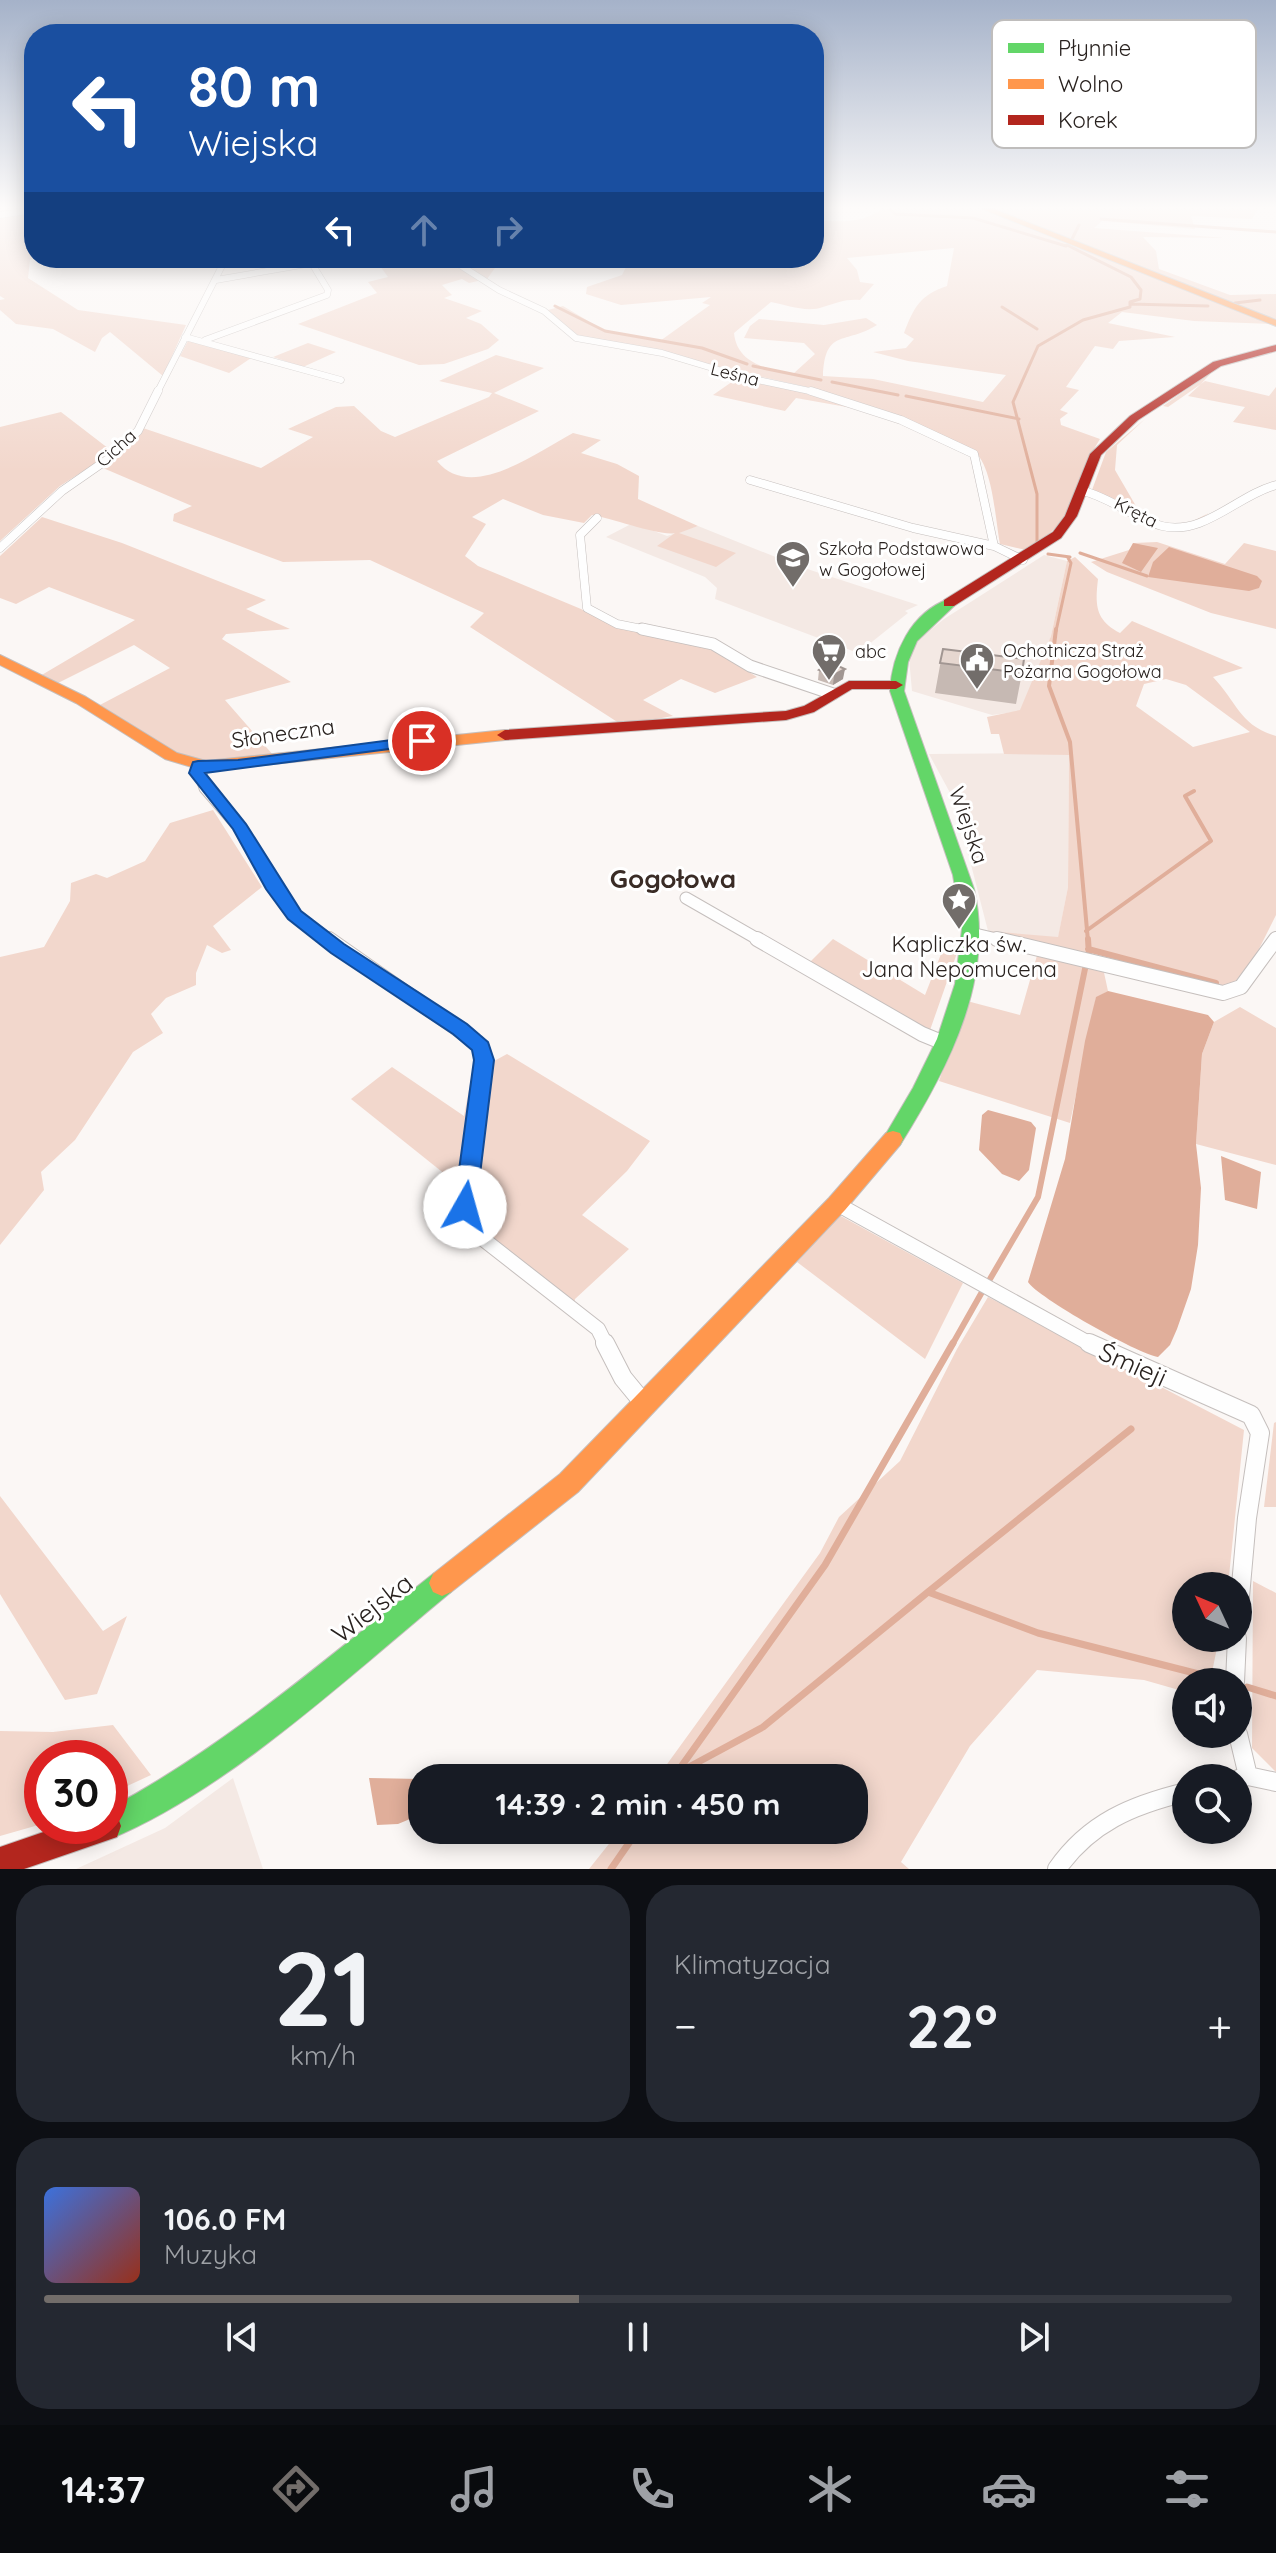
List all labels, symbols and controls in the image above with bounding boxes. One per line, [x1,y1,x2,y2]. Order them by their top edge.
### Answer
legend [992,20,1256,148]
text: Płynnie [1058,34,1131,62]
text: 80 m [188,51,320,121]
icon: left [56,56,160,160]
text: Wolno [1058,70,1123,98]
text: Korek [1058,106,1118,134]
text: Wiejska [188,120,318,165]
icon: left [318,208,362,252]
icon: ahead [402,208,446,252]
icon: right [486,208,530,252]
street label: Leśna [708,357,762,391]
street label: Cicha [91,424,141,472]
street label: Kręta [1110,491,1162,533]
place label: Szkoła Podstawowa w Gogołowej [819,537,984,581]
school or university icon: Szkoła Podstawowa w Gogołowej [774,539,812,589]
supermarket icon: abc [810,632,848,682]
place label: Ochotnicza Straż Pożarna Gogołowa [1003,639,1162,683]
place label: abc [855,640,886,663]
public building icon: Ochotnicza Straż Pożarna Gogołowa [958,641,996,691]
pin [388,707,456,775]
street label: Słoneczna [230,712,336,754]
icon: arrive [400,719,444,763]
street label: Wiejska [943,783,995,867]
district label: Gogołowa [610,862,736,895]
place icon: Kapliczka św. Jana Nepomucena [940,881,978,931]
place label: Kapliczka św. Jana Nepomucena [861,930,1057,983]
position arrow [423,1165,507,1249]
street label: Śmieji [1094,1334,1172,1394]
street label: Wiejska [325,1566,419,1650]
north arrow [1172,1572,1252,1652]
map controls [1172,1572,1252,1844]
button: sound [1172,1668,1252,1748]
speed limit sign: 30 [24,1740,128,1844]
button: search [1172,1764,1252,1844]
text: 14:39 · 2 min · 450 m [495,1785,781,1823]
text: 21 [273,1922,373,2052]
text: Klimatyzacja [674,1948,831,1981]
text: 22° [906,1988,998,2063]
text: − [674,1998,697,2053]
text: + [1207,1998,1232,2053]
text: km/h [290,2039,356,2072]
text: 106.0 FM [164,2200,286,2238]
text: Muzyka [164,2238,257,2271]
icon: previous [220,2315,264,2359]
icon: pause [616,2315,660,2359]
icon: next [1012,2315,1056,2359]
icon: directions [268,2461,324,2517]
icon: music [446,2461,502,2517]
icon: phone [624,2461,680,2517]
icon: climate [802,2461,858,2517]
icon: car [981,2461,1037,2517]
icon: filters [1159,2461,1215,2517]
text: 14:37 [61,2467,145,2512]

